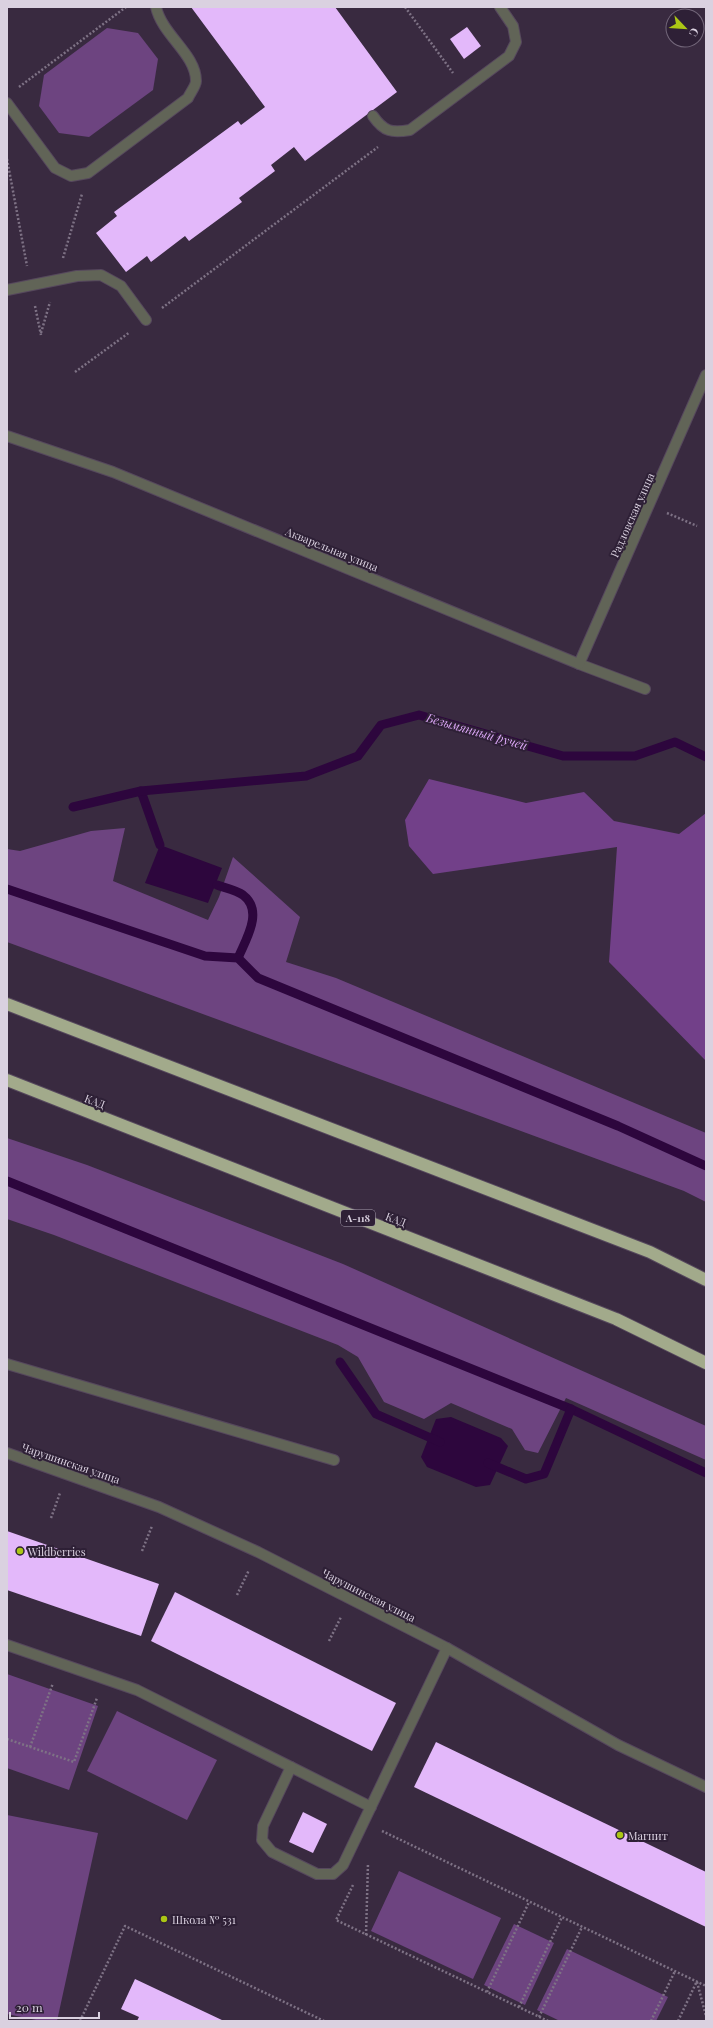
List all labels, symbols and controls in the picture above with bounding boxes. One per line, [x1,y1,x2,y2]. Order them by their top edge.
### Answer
north arrow [665,8,705,48]
text: С [686,26,703,39]
street label: Радловская улица [607,470,658,560]
street label: Акварельная улица [282,523,381,575]
water label: Безымянный ручей [424,709,529,753]
street label: КАД [82,1090,108,1112]
street label: КАД [383,1208,409,1230]
road number: А-118 [341,1210,375,1226]
street label: Чарушинская улица [20,1439,123,1487]
place label: Wildberries [27,1544,86,1559]
marker: Wildberries [15,1546,25,1556]
street label: Чарушинская улица [320,1565,419,1625]
place label: Магнит [628,1828,668,1843]
marker: Магнит [615,1830,625,1840]
place label: Школа № 531 [172,1912,236,1927]
marker: Школа № 531 [159,1914,169,1924]
scale bar [10,1994,99,2020]
text: 20 m [16,1999,43,2015]

